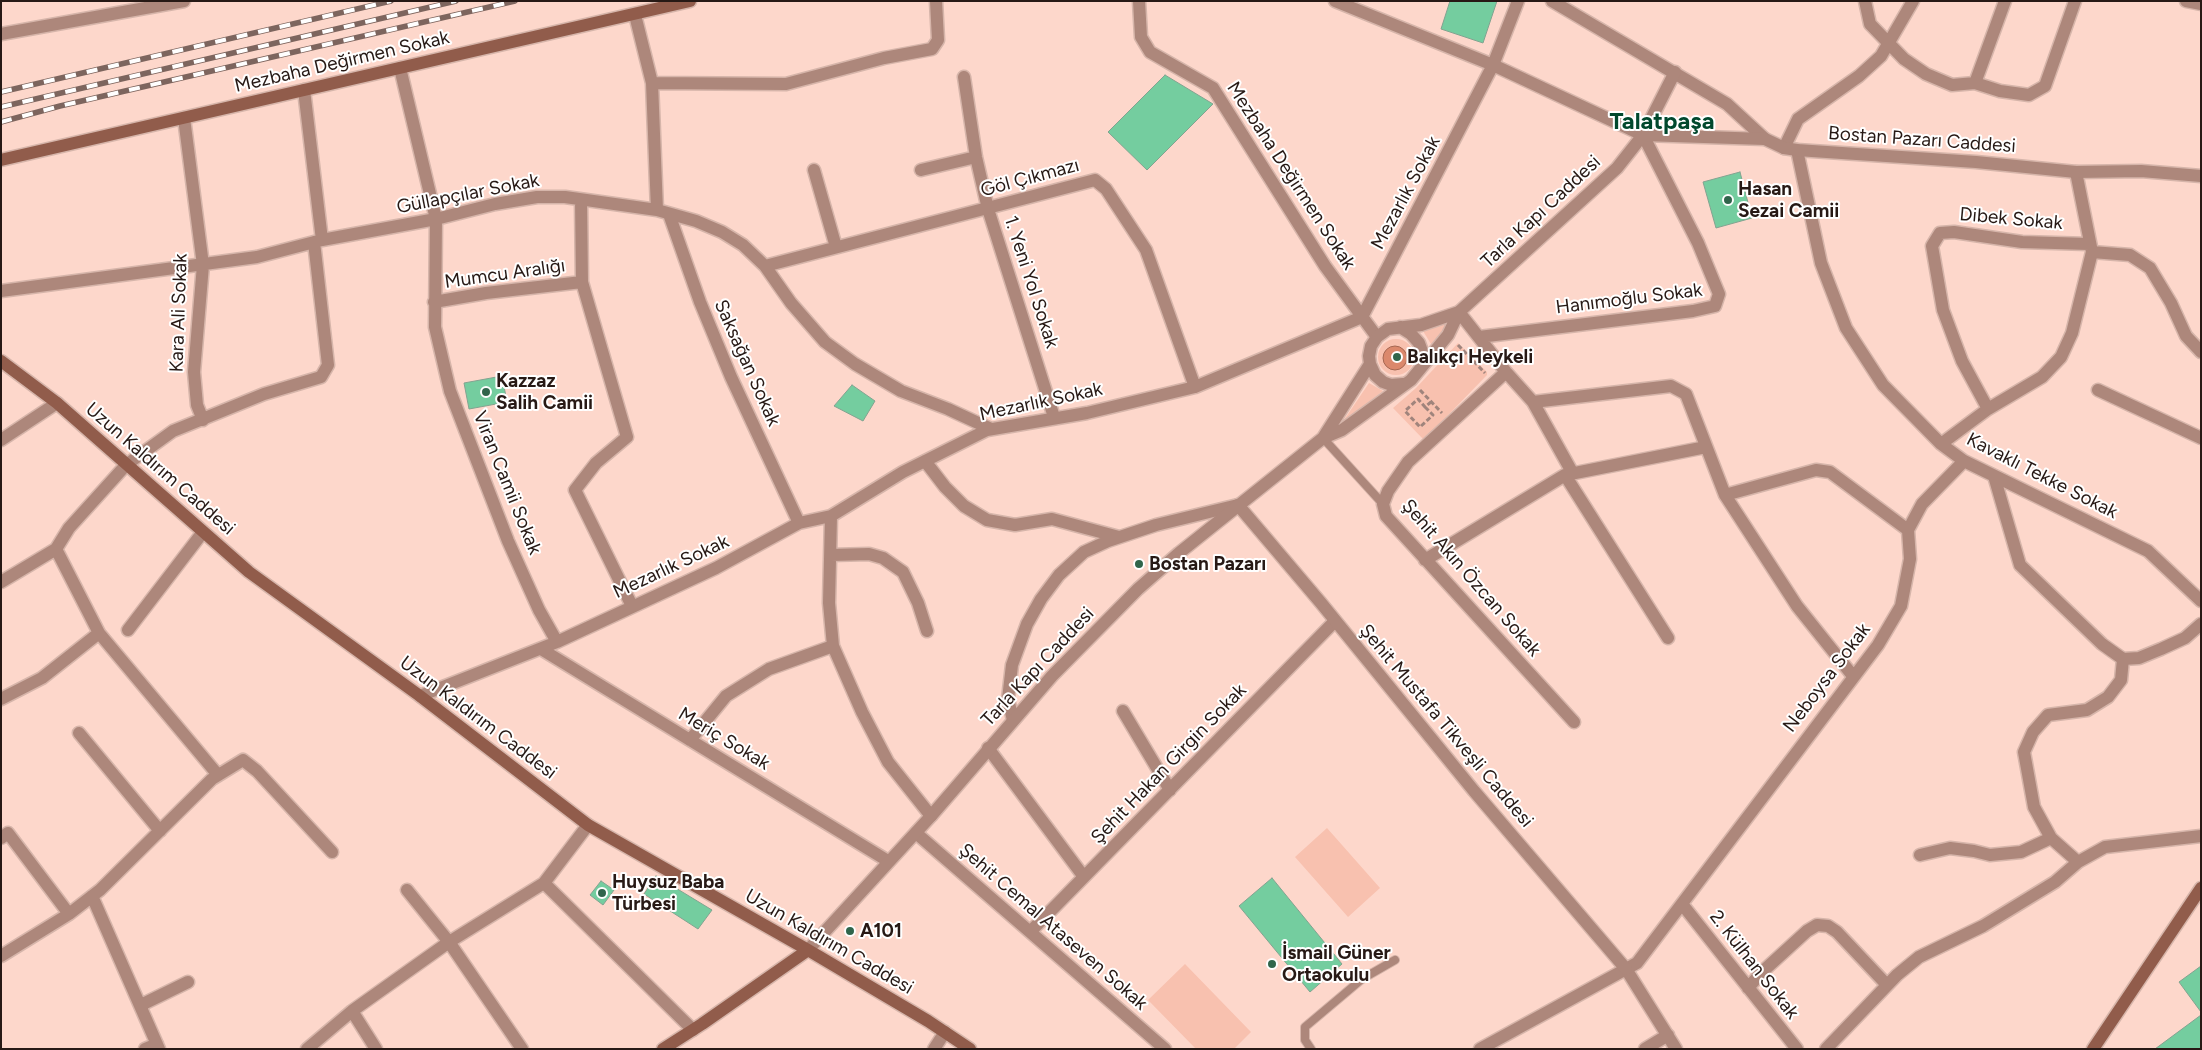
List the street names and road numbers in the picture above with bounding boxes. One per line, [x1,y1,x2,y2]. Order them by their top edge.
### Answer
street label: Mezbaha Değirmen Sokak [233,26,451,98]
street label: Mezbaha Değirmen Sokak [1222,78,1360,274]
street label: Bostan Pazarı Caddesi [1827,122,2017,158]
street label: Mezarlık Sokak [1367,132,1445,254]
street label: Tarla Kapı Caddesi [1477,151,1605,273]
street label: Göl Çıkmazı [978,154,1082,202]
street label: Güllapçılar Sokak [395,169,541,219]
street label: Dibek Sokak [1958,203,2064,235]
street label: 1. Yeni Yol Sokak [999,213,1063,351]
street label: Kara Ali Sokak [166,253,192,373]
street label: Mumcu Aralığı [443,254,567,294]
street label: Hanımoğlu Sokak [1554,279,1704,319]
street label: Saksağan Sokak [709,296,785,430]
street label: Mezarlık Sokak [978,378,1104,426]
street label: Uzun Kaldırım Caddesi [81,398,239,540]
street label: Viran Camii Sokak [468,408,546,558]
street label: Kavaklı Tekke Sokak [1963,428,2121,524]
street label: Şehit Akın Özcan Sokak [1397,495,1545,661]
street label: Mezarlık Sokak [610,530,732,604]
street label: Tarla Kapı Caddesi [977,603,1099,731]
street label: Neboysa Sokak [1779,619,1875,737]
street label: Şehit Mustafa Tikveşli Caddesi [1354,620,1538,832]
street label: Uzun Kaldırım Caddesi [395,652,561,784]
street label: Şehit Hakan Girgin Sokak [1087,679,1251,849]
street label: Meriç Sokak [674,703,774,775]
street label: Şehit Cemal Ataseven Sokak [954,839,1152,1015]
street label: Uzun Kaldırım Caddesi [741,885,917,999]
street label: 2. Külhan Sokak [1704,906,1804,1024]

